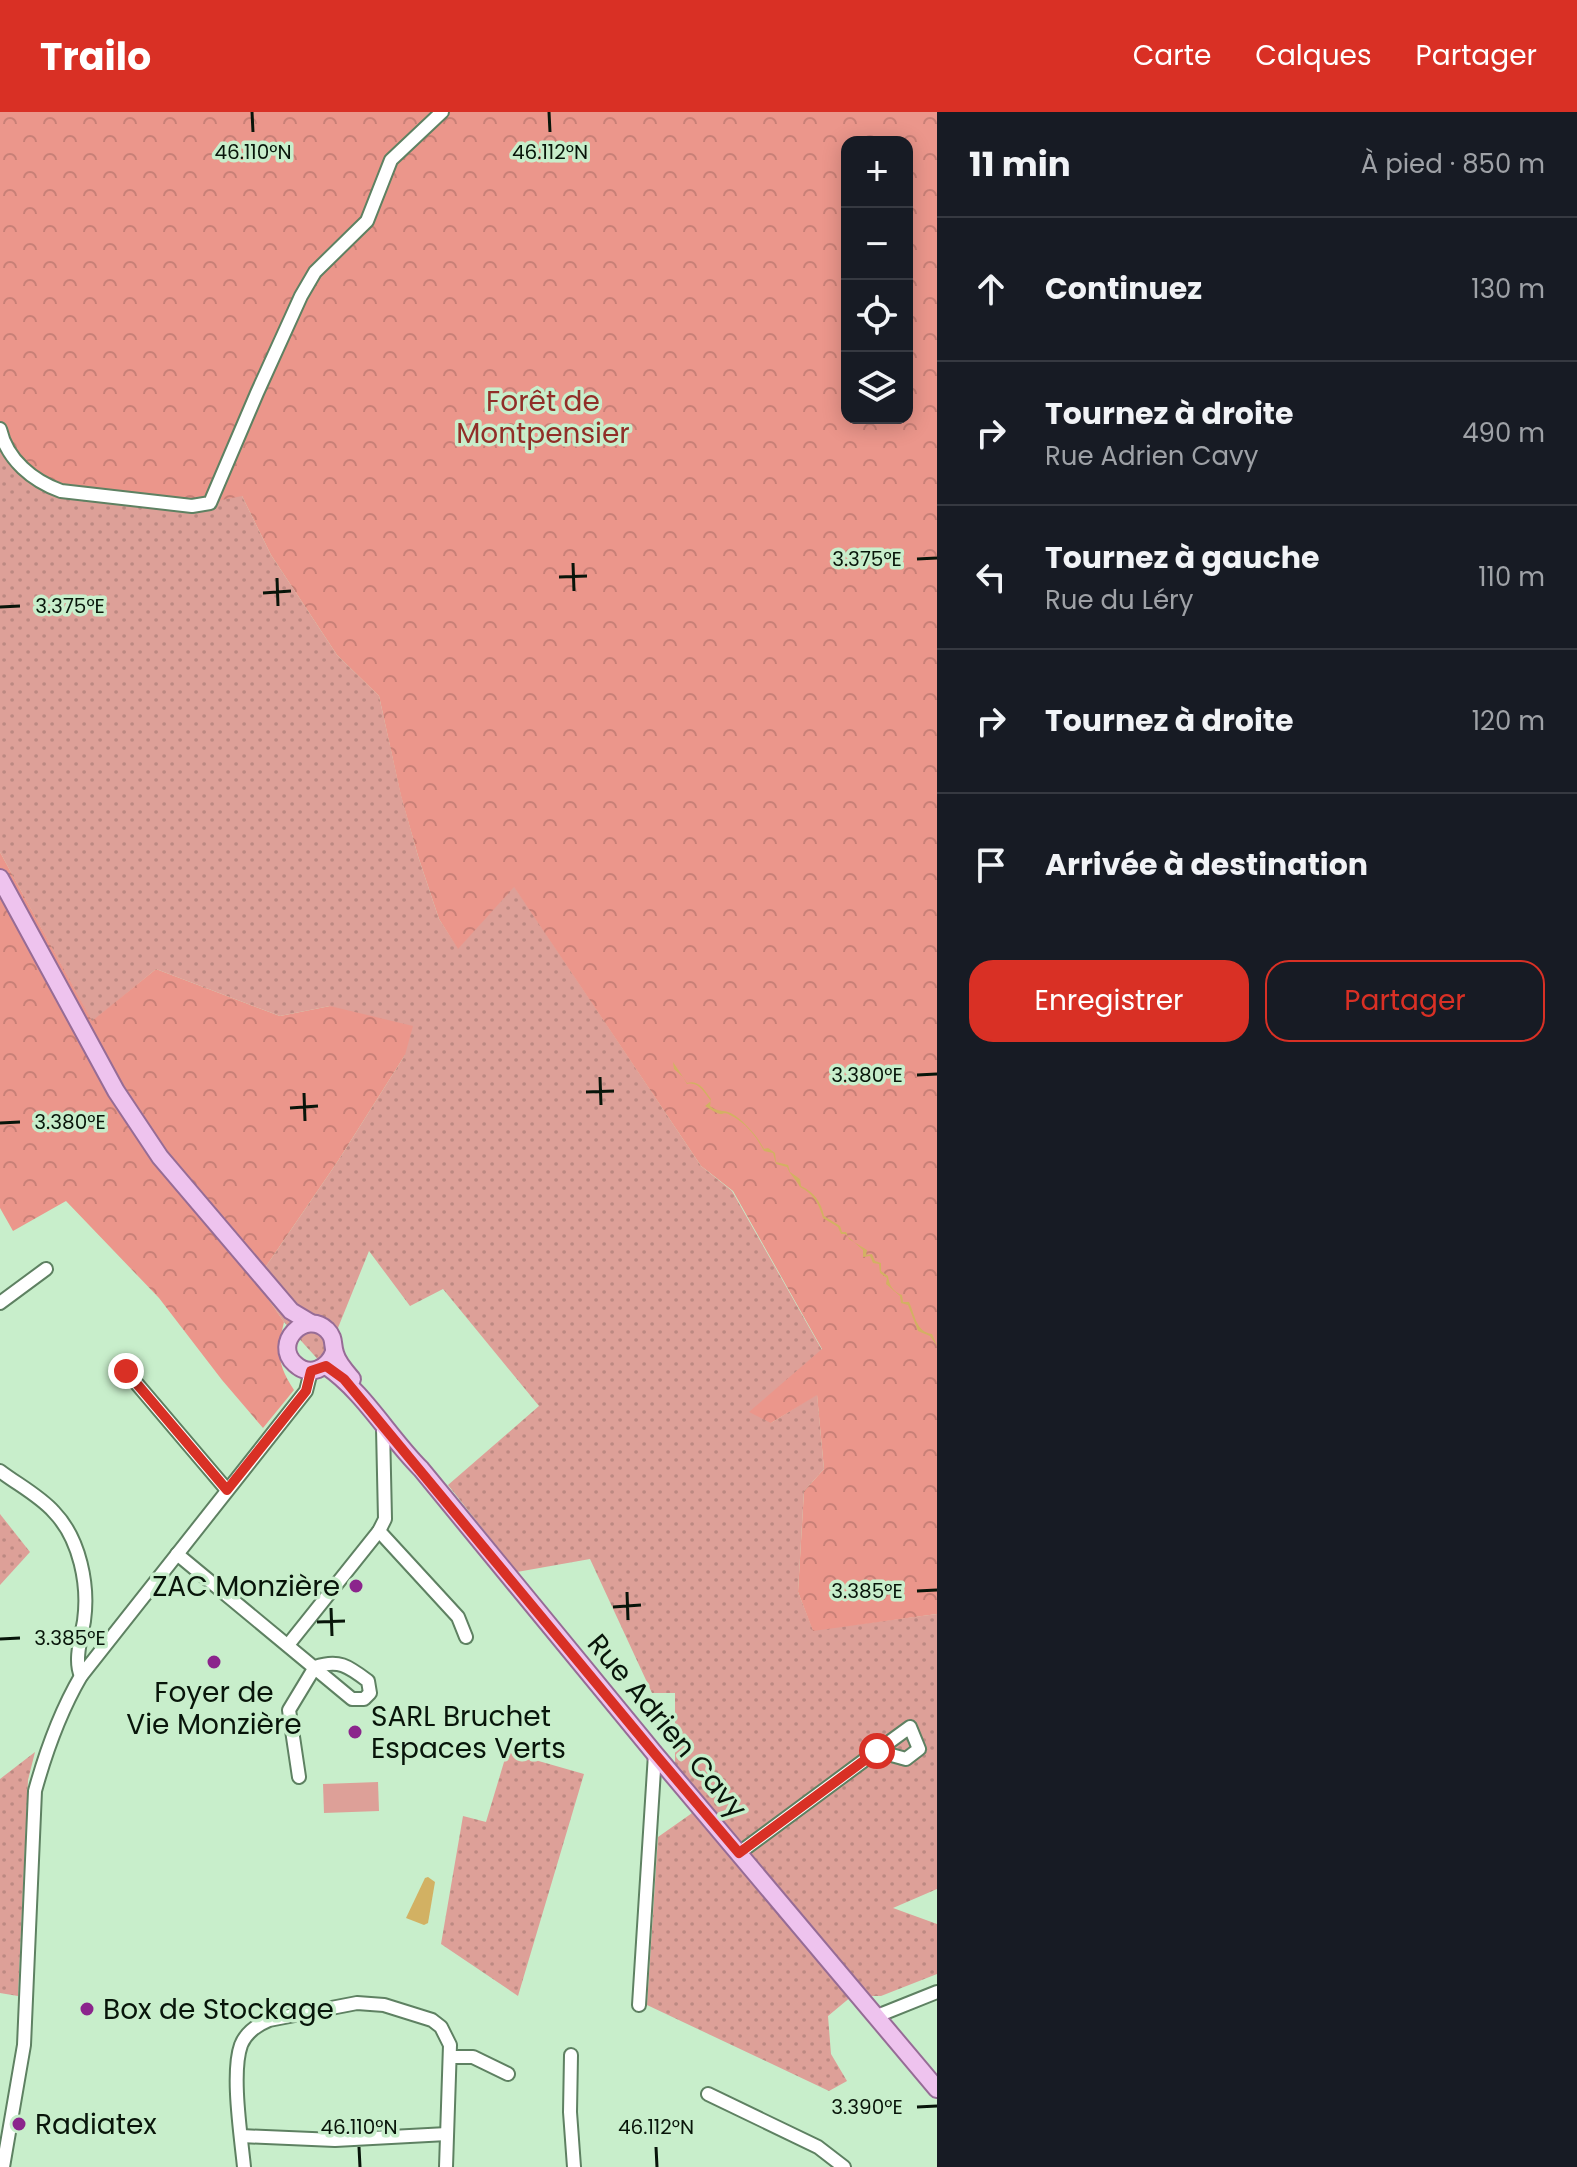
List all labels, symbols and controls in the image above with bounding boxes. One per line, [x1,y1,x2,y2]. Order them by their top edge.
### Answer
text: Trailo [40,30,151,83]
text: Carte [1133,36,1211,75]
text: Calques [1255,36,1372,75]
text: Partager [1416,36,1537,75]
map controls [841,136,913,424]
button: + [841,136,913,208]
text: 46.110°N [214,138,292,166]
text: 46.112°N [512,138,588,166]
text: 11 min [969,140,1071,188]
text: À pied · 850 m [1361,146,1545,182]
button: − [841,208,913,280]
icon: ahead [969,267,1013,311]
text: Continuez [1045,267,1202,310]
text: 130 m [1471,271,1545,307]
button: locate [841,280,913,352]
button: layers [841,352,913,424]
park label: Forêt de Montpensier [456,382,630,453]
text: Tournez à droite [1045,392,1293,435]
icon: right [969,411,1013,455]
text: 490 m [1462,415,1545,451]
text: Rue Adrien Cavy [1045,438,1258,474]
text: Tournez à gauche [1045,536,1319,579]
text: 3.375°E [832,545,902,573]
icon: left [969,555,1013,599]
text: 110 m [1478,559,1545,595]
text: Rue du Léry [1045,582,1193,618]
text: 3.375°E [35,592,105,620]
icon: right [969,699,1013,743]
text: Tournez à droite [1045,699,1293,742]
text: 120 m [1472,703,1545,739]
icon: arrive [969,843,1013,887]
text: Arrivée à destination [1045,843,1368,886]
button: Enregistrer [969,960,1249,1042]
button: Partager [1265,960,1545,1042]
text: 3.380°E [831,1061,903,1089]
text: 3.380°E [34,1108,106,1136]
route end [108,1353,144,1389]
place label: ZAC Monzière [152,1567,340,1606]
marker: ZAC Monzière [347,1577,365,1595]
text: 3.385°E [831,1577,903,1605]
text: 3.385°E [34,1624,106,1652]
street label: Rue Adrien Cavy [578,1625,756,1827]
marker: Foyer de Vie Monzière [205,1653,223,1671]
place label: Foyer de Vie Monzière [126,1673,302,1744]
place label: SARL Bruchet Espaces Verts [371,1697,566,1768]
marker: SARL Bruchet Espaces Verts [346,1723,364,1741]
route start [859,1733,895,1769]
place label: Box de Stockage [103,1990,334,2029]
marker: Box de Stockage [78,2000,96,2018]
text: 3.390°E [831,2093,903,2121]
place label: Radiatex [35,2105,157,2144]
text: 46.110°N [320,2113,398,2141]
text: 46.112°N [618,2113,694,2141]
marker: Radiatex [10,2115,28,2133]

